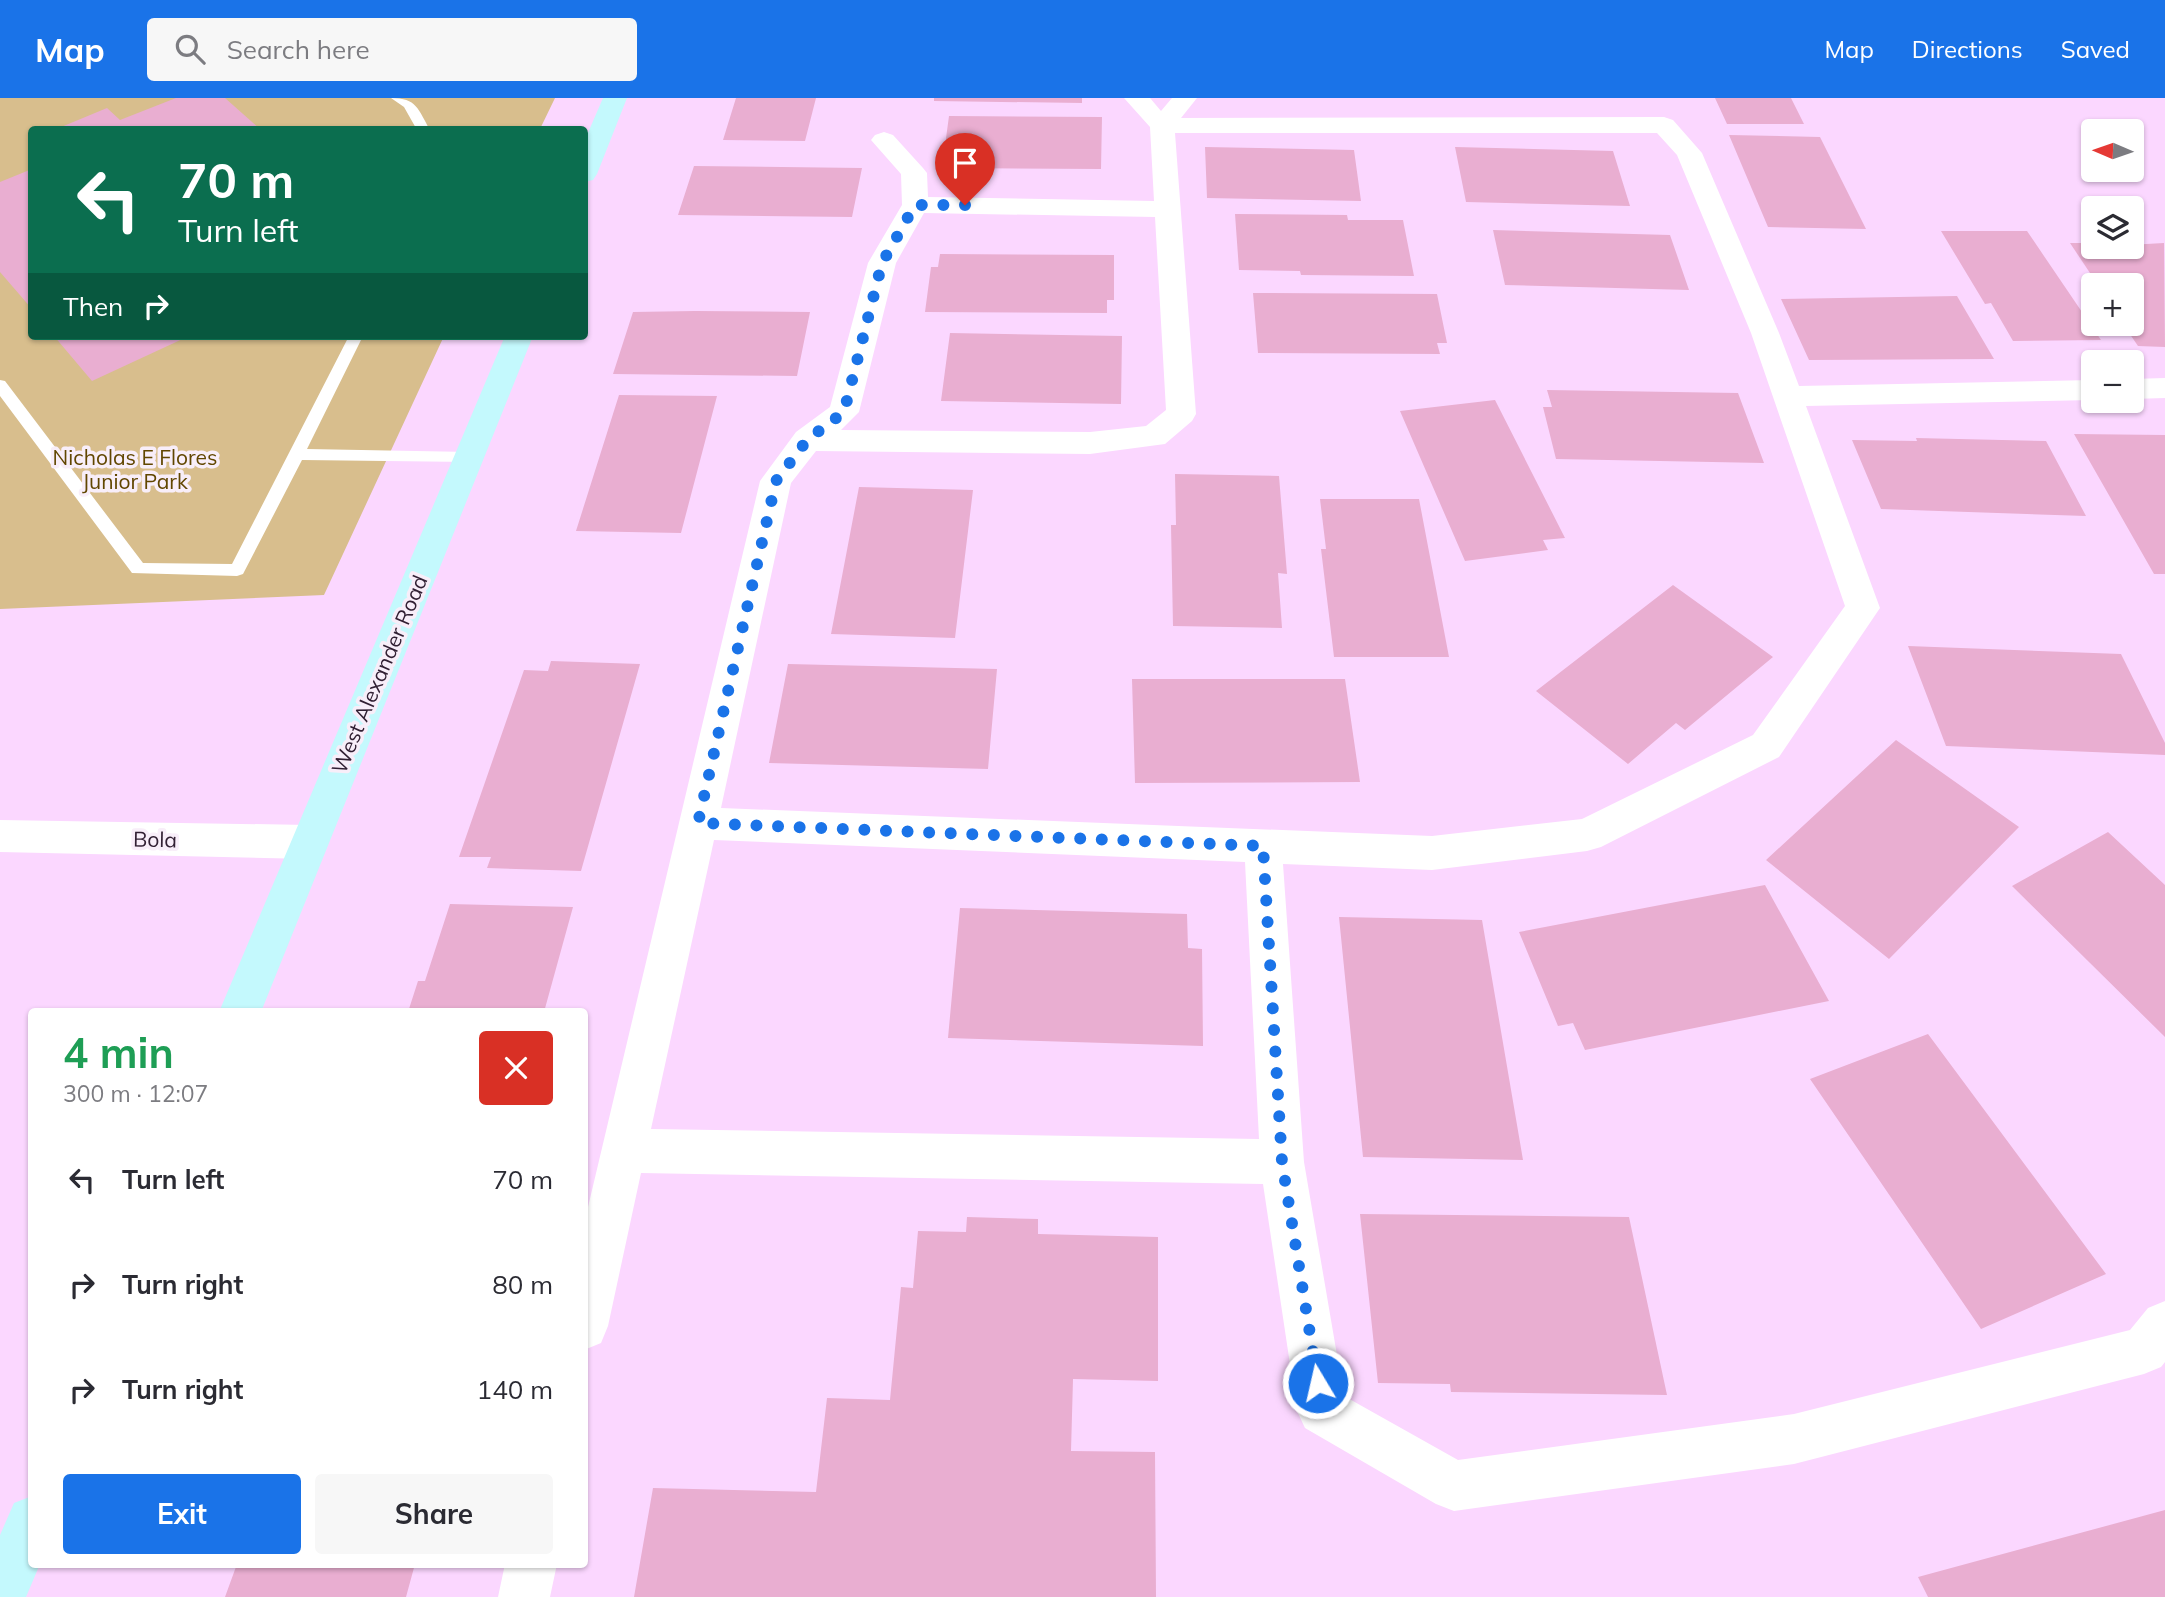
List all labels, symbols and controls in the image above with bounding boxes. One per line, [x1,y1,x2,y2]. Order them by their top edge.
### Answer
search box [147,18,637,81]
text: Map [35,29,105,70]
icon: search [171,30,209,68]
text: Search here [227,33,370,66]
text: Map [1824,34,1874,64]
text: Directions [1912,34,2023,64]
text: Saved [2061,34,2130,64]
north arrow [2081,119,2144,182]
map controls [2081,119,2144,413]
pin [935,133,995,205]
icon: arrive [946,144,984,182]
text: 70 m [178,149,294,210]
icon: left [63,154,154,245]
button: layers [2081,196,2144,259]
text: Turn left [178,210,298,250]
button: + [2081,273,2144,336]
icon: right [137,287,175,325]
text: Then [63,290,123,323]
button: − [2081,350,2144,413]
park label: Nicholas E Flores Junior Park [53,444,217,494]
street label: West Alexander Road [325,571,433,777]
street label: Bola [133,826,177,852]
text: 4 min [63,1026,174,1079]
button: close [479,1031,553,1105]
text: 300 m · 12:07 [63,1079,208,1108]
icon: left [63,1161,101,1199]
text: Turn left [122,1163,224,1196]
text: 70 m [492,1163,553,1196]
icon: right [63,1266,101,1304]
text: Turn right [122,1268,243,1301]
text: 80 m [492,1268,553,1301]
position arrow [1281,1346,1355,1420]
icon: right [63,1371,101,1409]
text: Turn right [122,1373,243,1406]
text: 140 m [477,1373,553,1406]
button: Exit [63,1474,301,1554]
button: Share [315,1474,553,1554]

